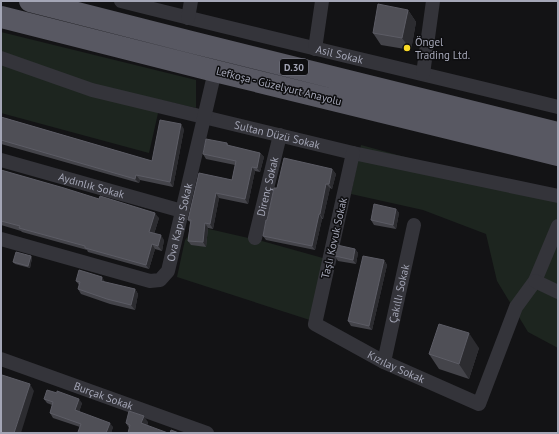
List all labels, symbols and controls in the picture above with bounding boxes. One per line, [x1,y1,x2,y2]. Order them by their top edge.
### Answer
place label: Öngel Trading Ltd. [415,35,470,62]
street label: Asil Sokak [315,42,365,67]
marker: Öngel Trading Ltd. [402,43,412,53]
road number: D.30 [280,59,308,75]
street label: Lefkoşa - Güzelyurt Anayolu [215,64,343,108]
street label: Sultan Düzü Sokak [233,118,322,152]
street label: Direnç Sokak [254,155,282,218]
street label: Aydınlık Sokak [57,170,127,202]
street label: Ova Kapısı Sokak [163,181,196,263]
street label: Taşlı Kovuk Sokak [318,195,350,280]
street label: Çakıllı Sokak [386,262,412,324]
street label: Kızılay Sokak [365,347,428,386]
street label: Burçak Sokak [72,379,136,413]

